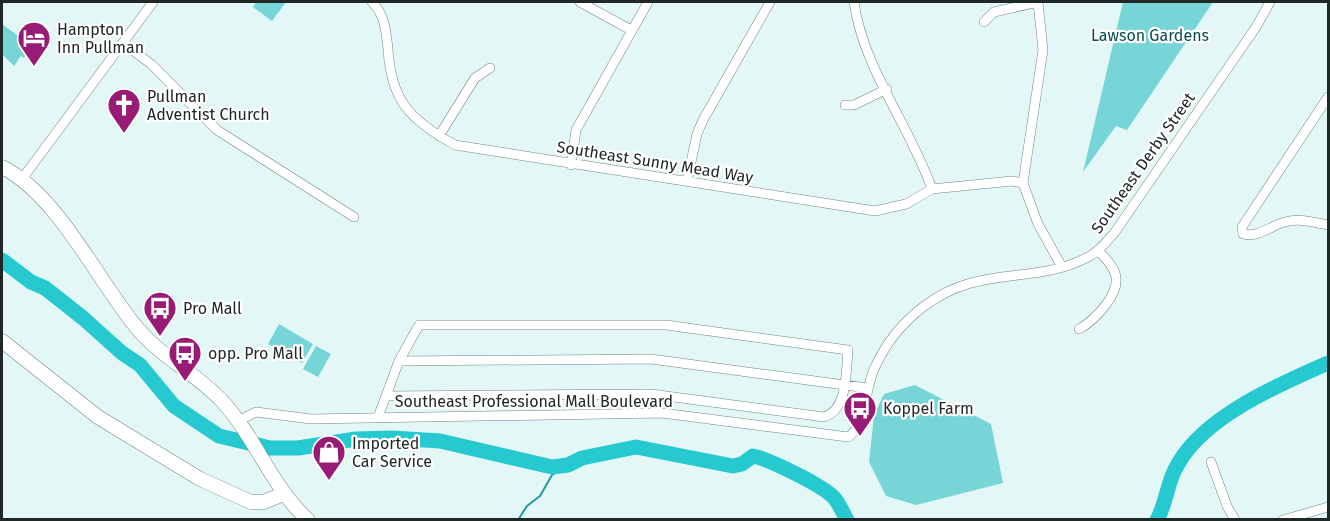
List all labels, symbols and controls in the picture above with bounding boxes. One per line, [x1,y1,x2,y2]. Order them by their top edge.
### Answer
hotel icon: Hampton Inn Pullman [16,20,52,67]
place label: Hampton Inn Pullman [57,20,144,57]
park label: Lawson Gardens [1091,26,1209,45]
church icon: Pullman Adventist Church [106,87,142,134]
place label: Pullman Adventist Church [147,87,270,124]
street label: Southeast Derby Street [1087,89,1199,237]
street label: Southeast Sunny Mead Way [555,137,755,187]
bus stop icon: Pro Mall [142,290,178,337]
place label: Pro Mall [183,299,242,318]
bus stop icon: opp. Pro Mall [167,335,203,382]
place label: opp. Pro Mall [208,344,303,363]
bus stop icon: Koppel Farm [842,390,878,437]
street label: Southeast Professional Mall Boulevard [395,392,673,411]
place label: Koppel Farm [883,399,974,418]
shop icon: Imported Car Service [311,434,347,481]
place label: Imported Car Service [352,434,432,471]

